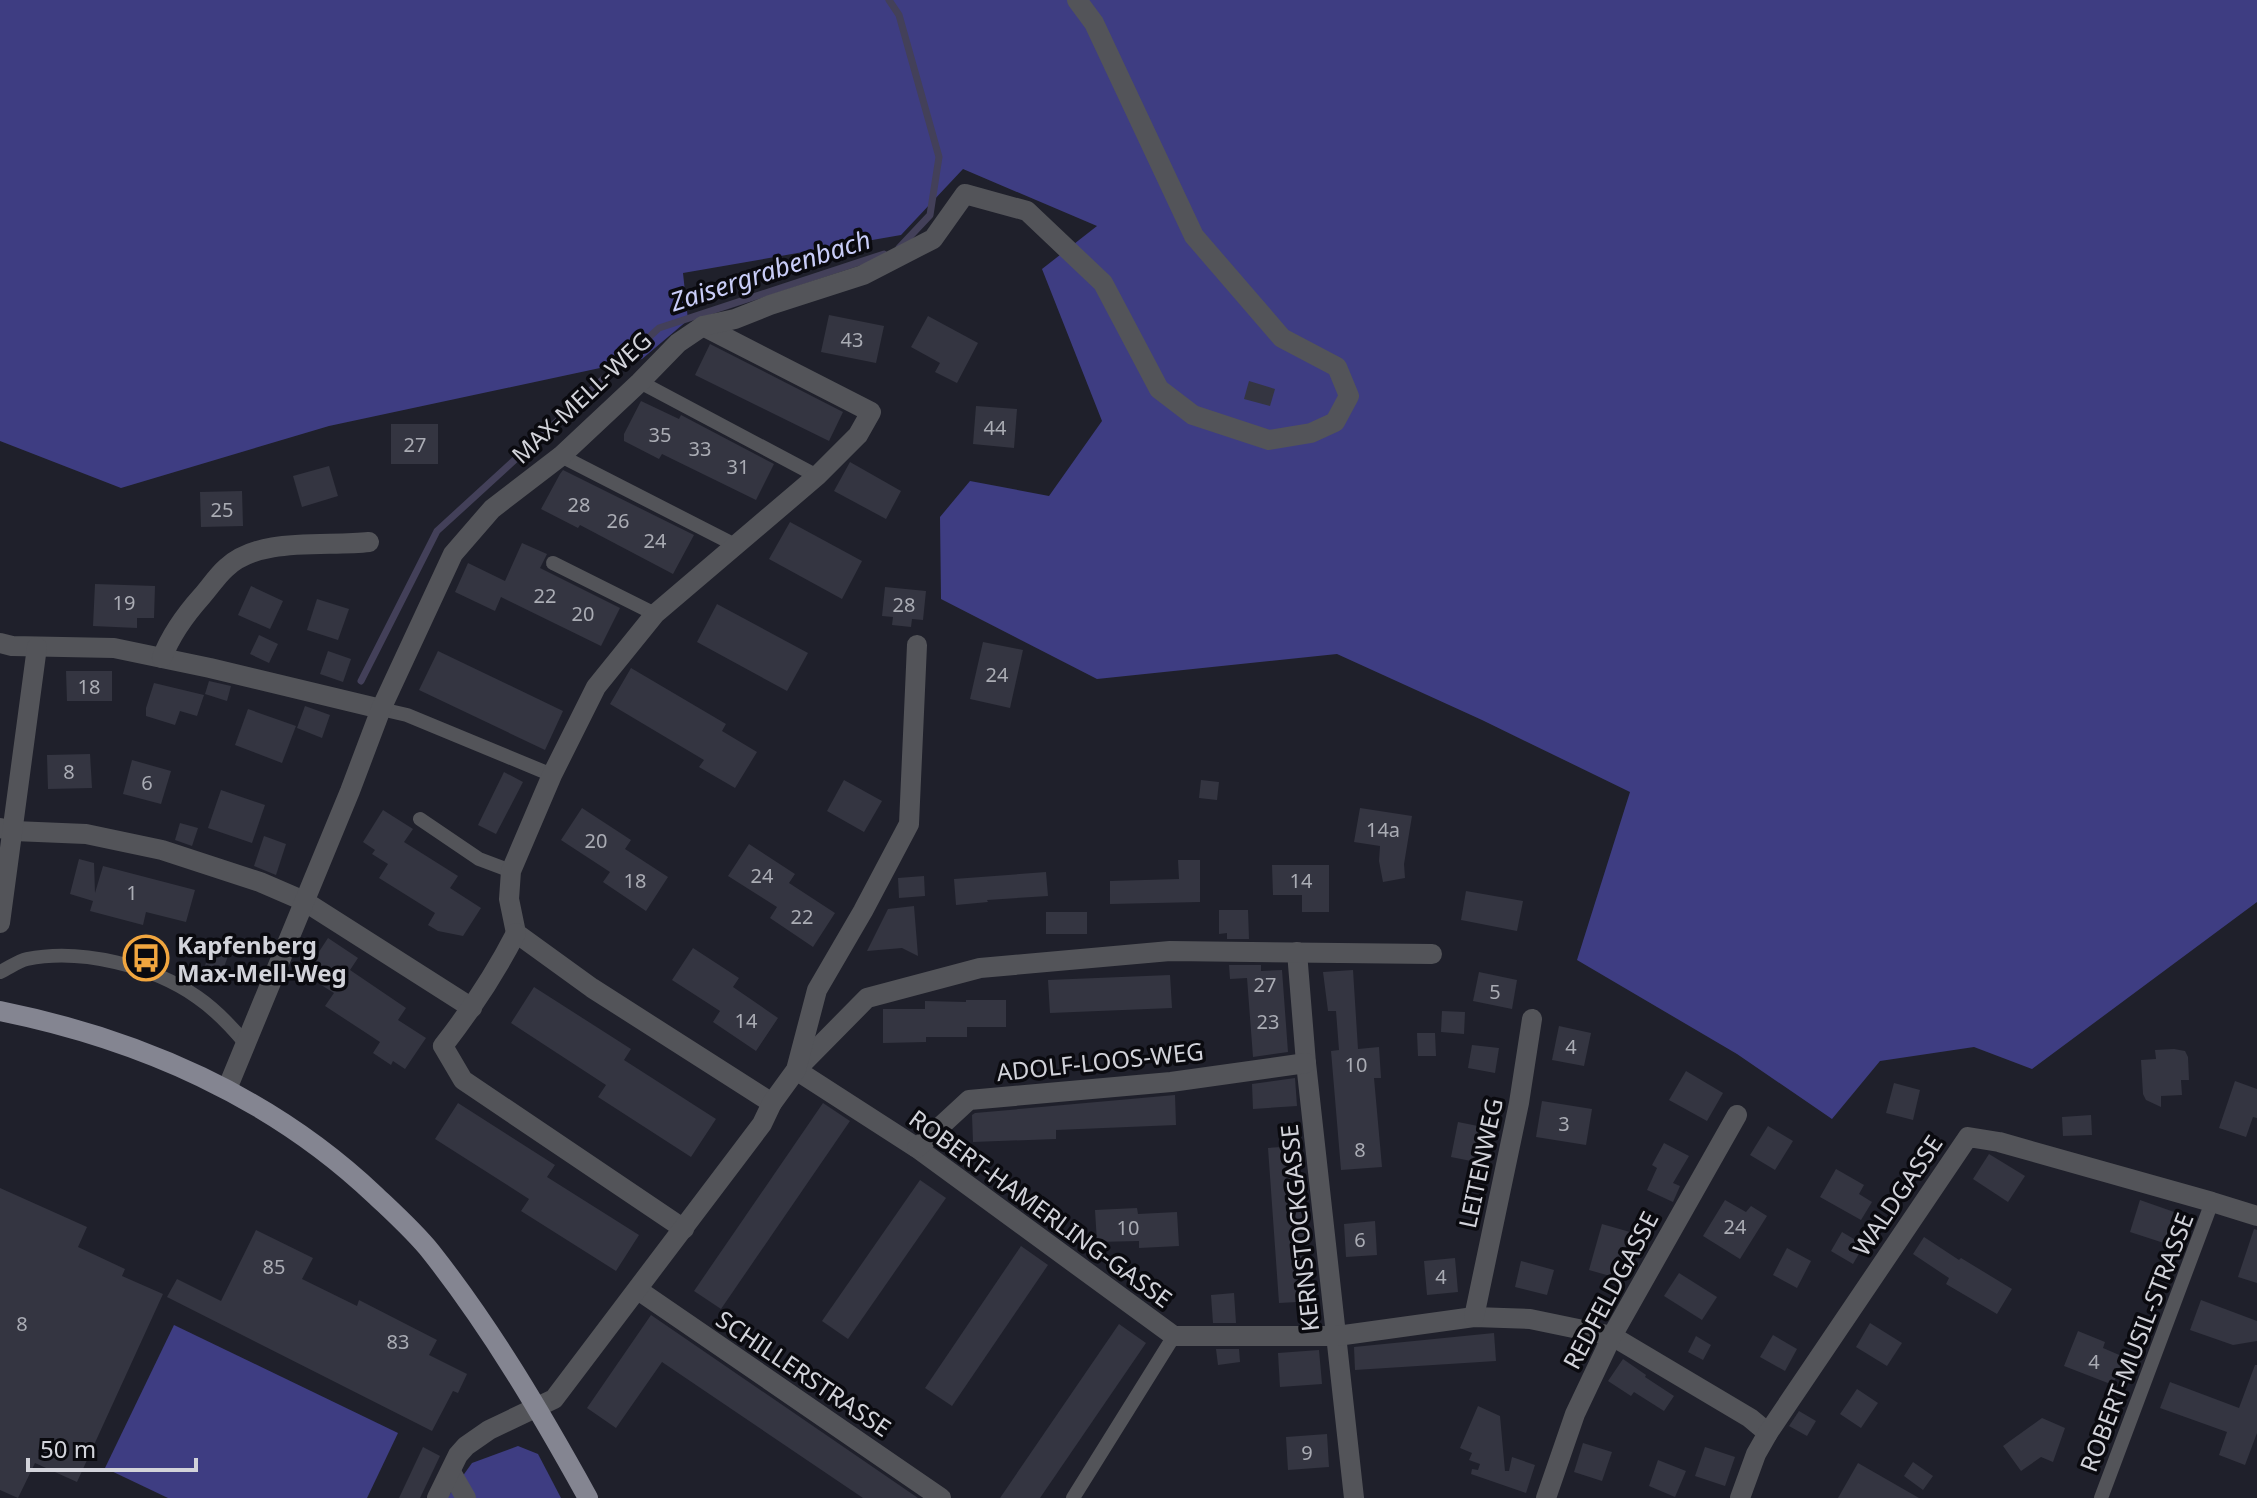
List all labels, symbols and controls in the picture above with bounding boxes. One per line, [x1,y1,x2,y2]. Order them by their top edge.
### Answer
water label: Zaisergrabenbach [664,221,875,320]
street label: MAX-MELL-WEG [504,324,658,470]
house number: 43 [841,326,863,353]
house number: 44 [984,414,1007,441]
house number: 35 [649,421,671,448]
house number: 27 [404,431,426,458]
house number: 33 [689,435,711,462]
house number: 31 [727,453,749,480]
house number: 28 [568,491,590,518]
house number: 25 [211,496,233,523]
house number: 26 [607,507,629,534]
house number: 24 [644,527,667,554]
house number: 22 [534,582,556,609]
house number: 19 [113,589,135,616]
house number: 28 [893,591,915,618]
house number: 20 [572,600,594,627]
house number: 24 [986,661,1009,688]
house number: 18 [78,673,100,700]
house number: 8 [63,758,75,785]
house number: 6 [141,769,153,796]
house number: 14a [1366,816,1400,843]
house number: 20 [585,827,607,854]
house number: 24 [751,862,774,889]
house number: 18 [624,867,646,894]
house number: 14 [1290,867,1313,894]
house number: 1 [126,879,138,906]
house number: 22 [791,903,813,930]
place label: Kapfenberg Max-Mell-Weg [177,928,347,989]
bus stop icon: Kapfenberg Max-Mell-Weg [122,934,170,982]
house number: 27 [1254,971,1276,998]
house number: 5 [1489,978,1501,1005]
house number: 14 [735,1007,758,1034]
house number: 23 [1257,1008,1279,1035]
house number: 4 [1565,1033,1577,1060]
street label: ADOLF-LOOS-WEG [995,1034,1205,1088]
house number: 10 [1345,1051,1367,1078]
street label: LEITENWEG [1450,1095,1510,1231]
street label: ROBERT-HAMERLING-GASSE [903,1101,1179,1315]
house number: 3 [1558,1110,1570,1137]
street label: KERNSTOCKGASSE [1272,1123,1326,1333]
street label: WALDGASSE [1844,1128,1950,1262]
house number: 8 [1354,1136,1366,1163]
street label: REDFELDGASSE [1555,1205,1665,1375]
street label: ROBERT-MUSIL-STRASSE [2071,1208,2201,1476]
house number: 24 [1724,1213,1747,1240]
house number: 10 [1117,1214,1139,1241]
house number: 6 [1354,1226,1366,1253]
house number: 85 [263,1253,285,1280]
house number: 4 [1435,1263,1447,1290]
street label: SCHILLERSTRASSE [710,1302,898,1444]
house number: 8 [16,1310,28,1337]
house number: 83 [387,1328,409,1355]
house number: 4 [2088,1348,2100,1375]
scale bar [28,1422,196,1472]
text: 50 m [40,1432,96,1465]
house number: 9 [1301,1439,1313,1466]

